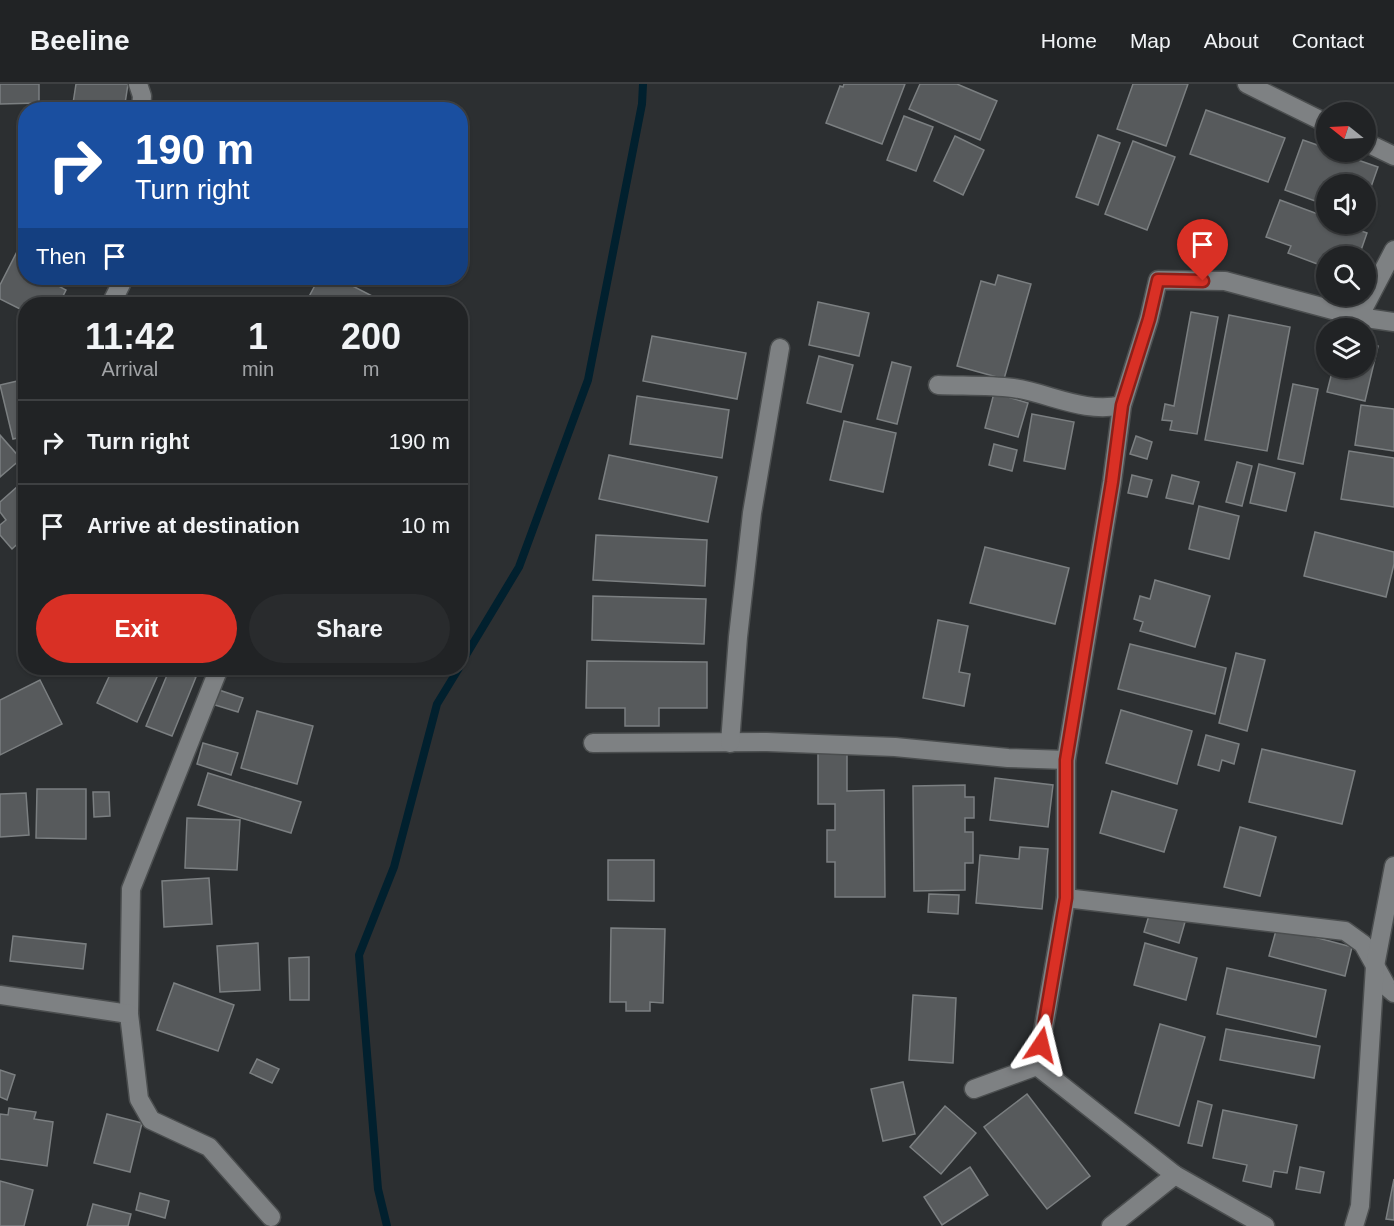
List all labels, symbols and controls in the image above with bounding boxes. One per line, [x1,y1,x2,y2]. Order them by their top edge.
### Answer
text: Beeline [30,25,130,56]
text: Home [1041,29,1097,52]
text: Map [1130,29,1171,52]
text: About [1204,29,1259,52]
text: Contact [1292,29,1364,52]
north arrow [1316,102,1376,162]
map controls [1316,102,1376,378]
icon: right [36,126,114,204]
text: 190 m [135,126,254,173]
button: sound [1316,174,1376,234]
text: Turn right [135,175,250,205]
pin [1177,219,1228,281]
icon: arrive [1186,228,1219,261]
icon: arrive [98,240,131,273]
text: Then [36,244,86,269]
button: search [1316,246,1376,306]
text: 11:42 [85,316,175,357]
text: 1 [248,316,268,357]
text: 200 [341,316,401,357]
button: layers [1316,318,1376,378]
text: Arrival [102,358,158,380]
text: min [242,358,274,380]
text: m [363,358,379,380]
icon: right [36,426,69,459]
text: Turn right [87,429,189,454]
text: 190 m [389,429,450,454]
icon: arrive [36,510,69,543]
text: Arrive at destination [87,513,300,538]
text: 10 m [401,513,450,538]
button: Exit [36,594,237,663]
button: Share [249,594,450,663]
position arrow [1009,1013,1073,1077]

